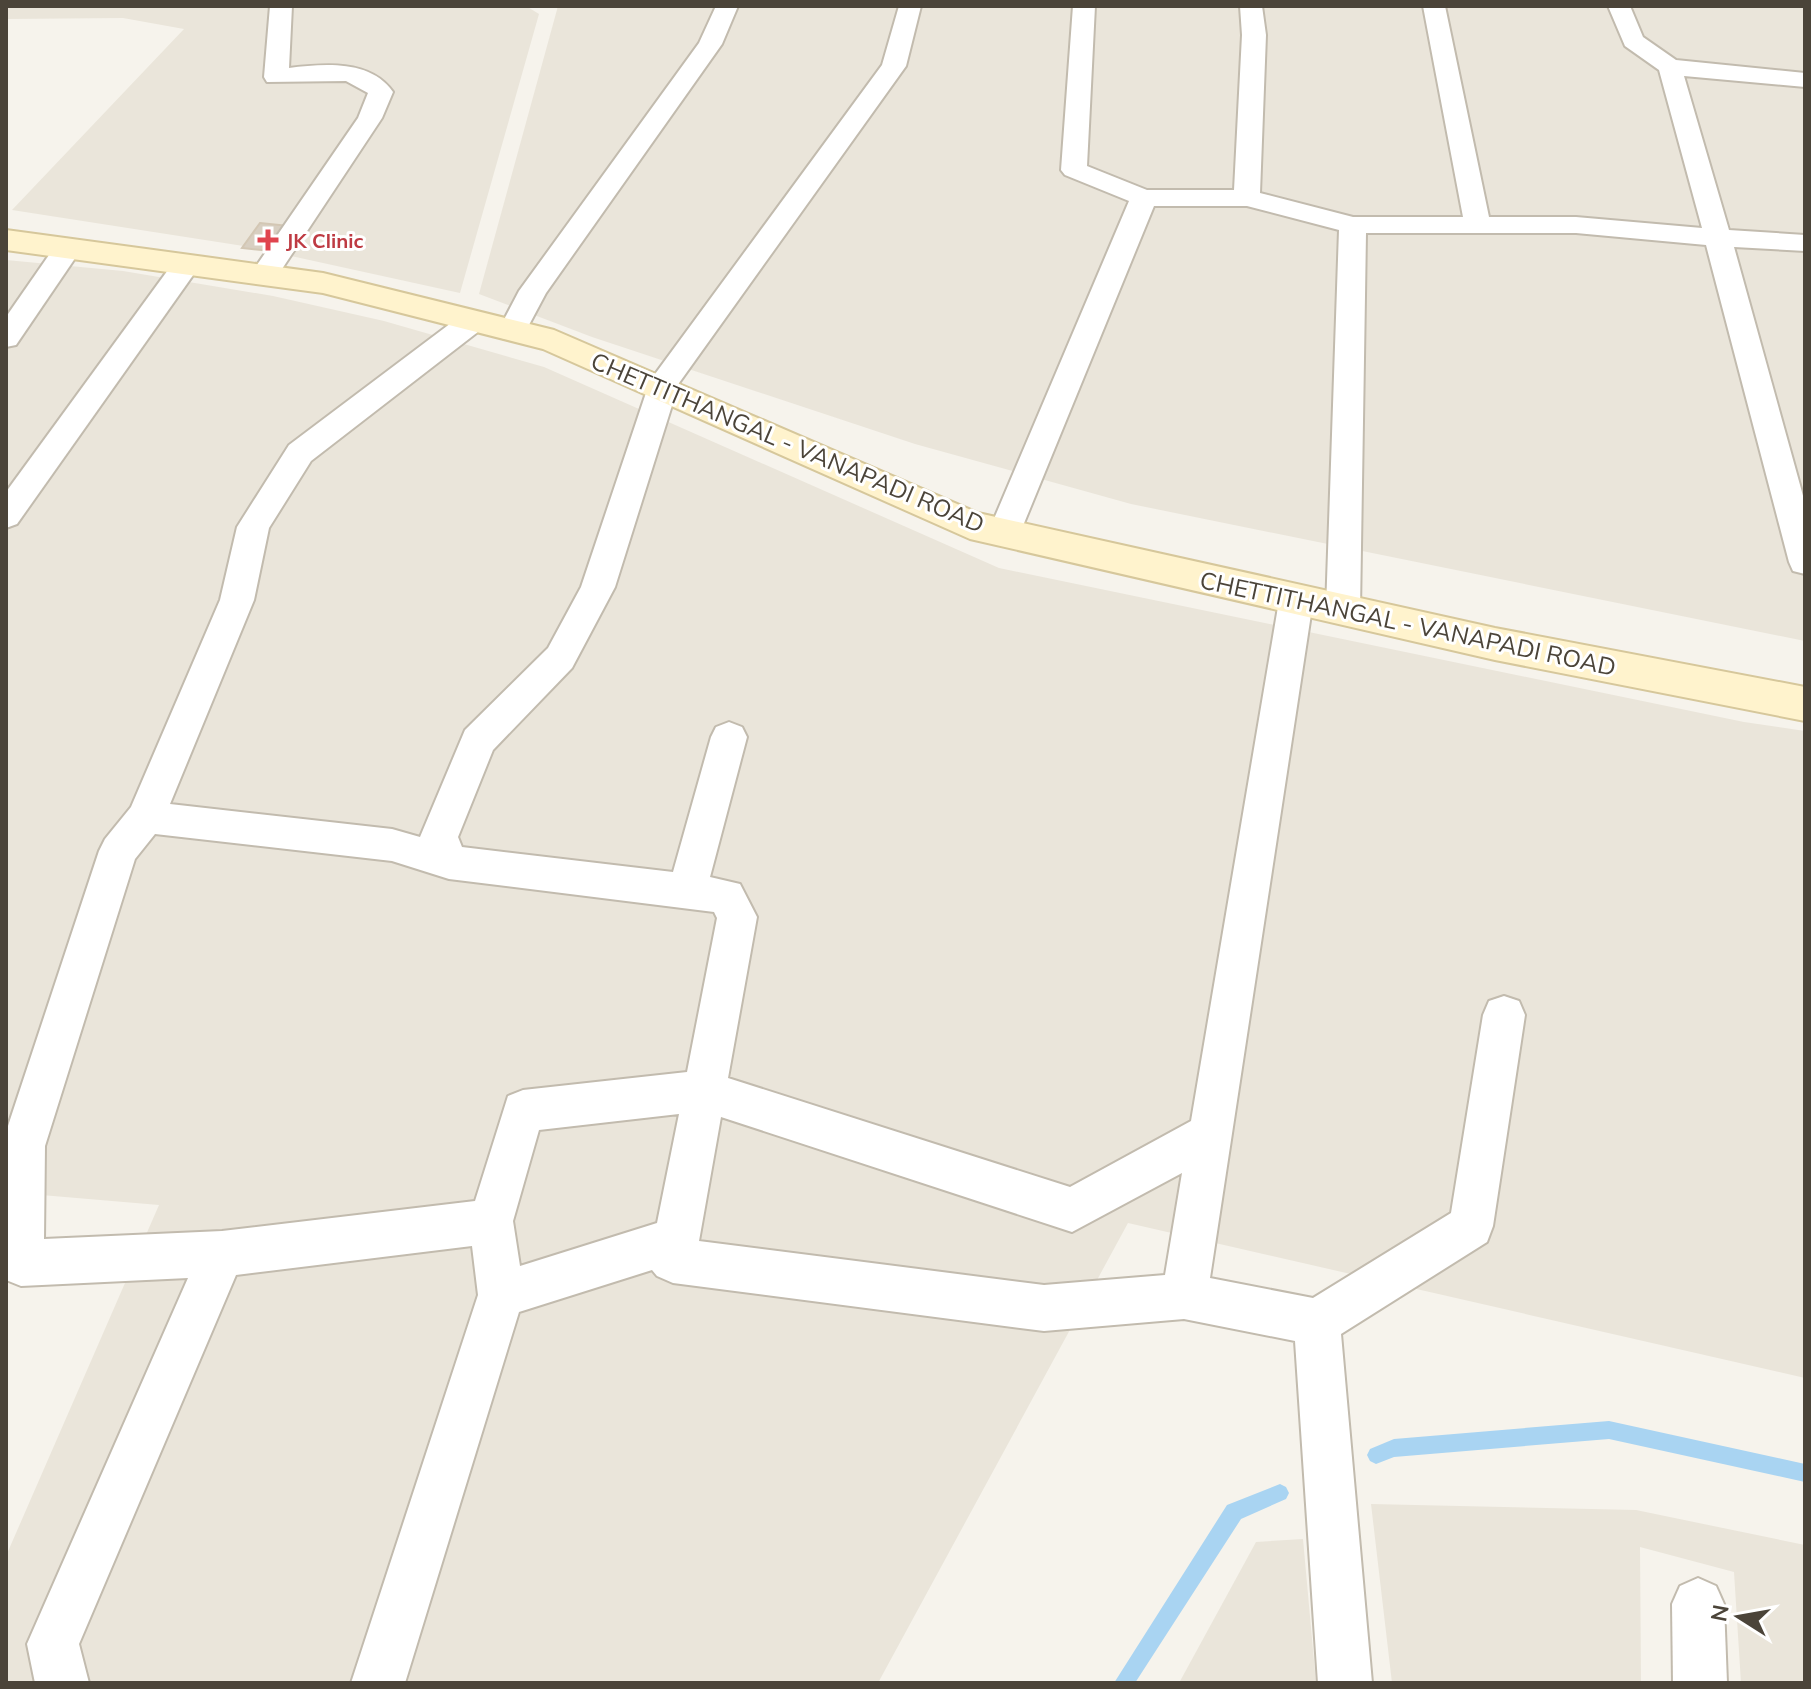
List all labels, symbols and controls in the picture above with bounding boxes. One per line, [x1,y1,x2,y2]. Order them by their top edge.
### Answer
place label: JK Clinic [286,228,364,253]
marker: JK Clinic [257,229,279,251]
street label: CHETTITHANGAL - VANAPADI ROAD [587,345,989,539]
street label: CHETTITHANGAL - VANAPADI ROAD [1197,564,1619,682]
north arrow [1699,1577,1779,1657]
text: N [1704,1602,1735,1624]

